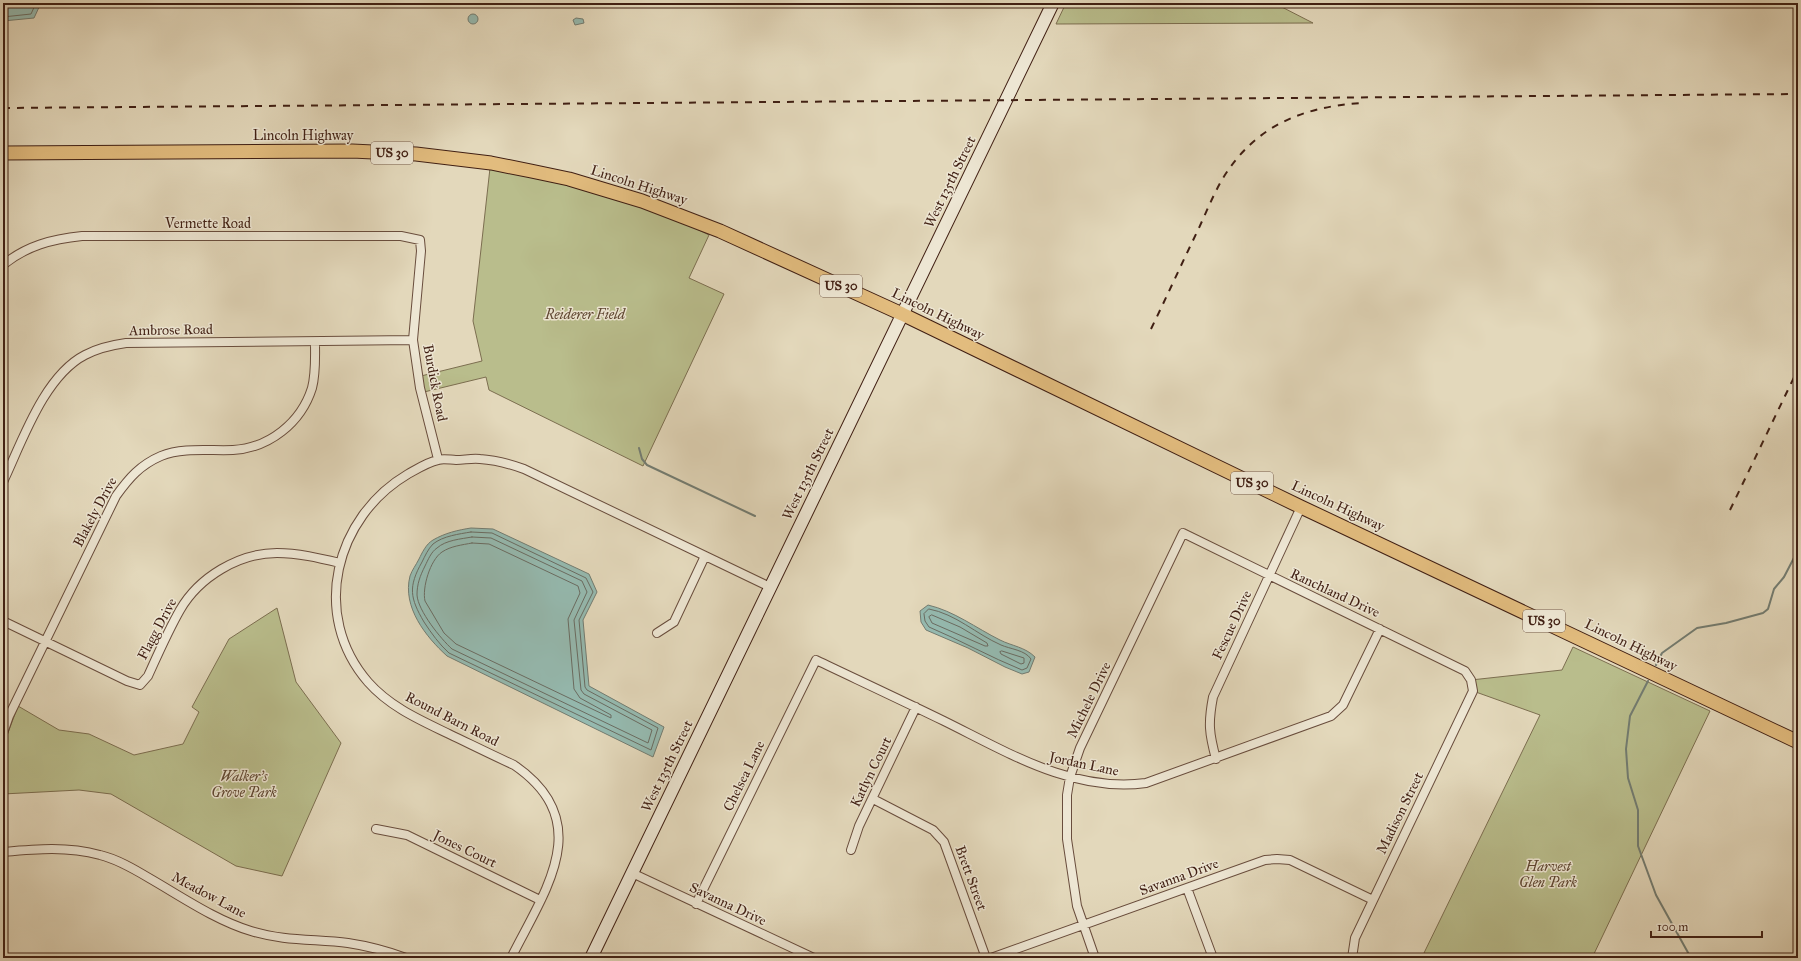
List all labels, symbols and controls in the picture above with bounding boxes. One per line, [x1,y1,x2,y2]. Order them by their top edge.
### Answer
street label: Lincoln Highway [253,127,354,144]
street label: West 135th Street [920,133,980,231]
road number: US 30 [371,142,413,164]
street label: Lincoln Highway [588,161,690,209]
street label: Vermette Road [164,215,251,232]
road number: US 30 [820,275,862,297]
street label: Lincoln Highway [889,284,987,344]
park label: Reiderer Field [544,306,627,323]
street label: Ambrose Road [128,321,213,339]
street label: Burdick Road [419,343,451,423]
street label: West 135th Street [778,425,838,523]
road number: US 30 [1231,472,1273,494]
street label: Blakely Drive [69,474,121,550]
street label: Lincoln Highway [1289,477,1388,535]
street label: Ranchland Drive [1288,565,1383,621]
street label: Fescue Drive [1209,588,1255,662]
street label: Flagg Drive [134,595,180,663]
road number: US 30 [1523,610,1565,632]
street label: Lincoln Highway [1582,615,1680,675]
street label: Michele Drive [1063,659,1115,741]
street label: Round Barn Road [402,688,502,750]
street label: West 135th Street [637,717,697,815]
street label: Katlyn Court [847,734,895,810]
street label: Chelsea Lane [720,738,768,814]
street label: Jordan Lane [1045,748,1121,781]
park label: Walker's Grove Park [211,768,278,801]
street label: Madison Street [1373,769,1427,857]
street label: Jones Court [428,825,500,873]
street label: Brett Street [951,843,991,913]
street label: Savanna Drive [1137,855,1221,899]
park label: Harvest Glen Park [1519,858,1578,891]
street label: Meadow Lane [169,868,249,922]
street label: Savanna Drive [687,879,769,929]
scale bar [1651,913,1762,939]
text: 100 m [1657,920,1688,934]

